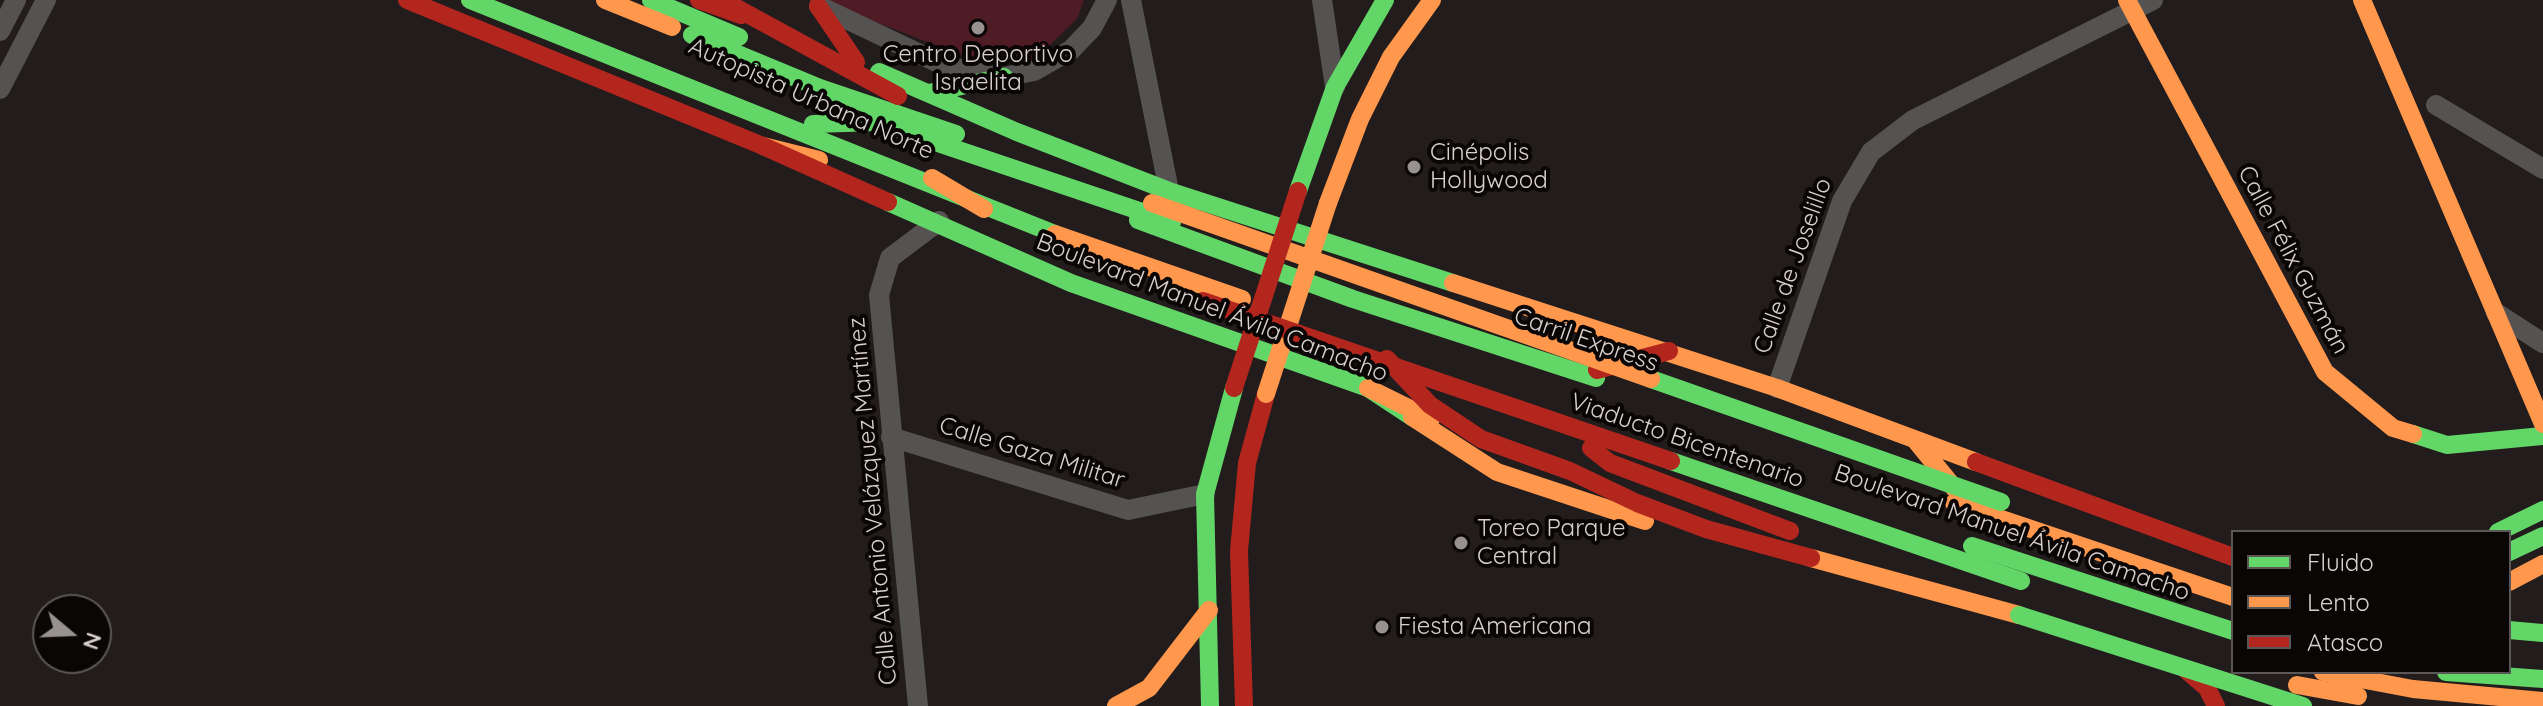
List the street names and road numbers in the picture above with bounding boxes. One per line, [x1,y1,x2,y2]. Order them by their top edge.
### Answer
street label: Autopista Urbana Norte [684,32,938,166]
street label: Calle Félix Guzmán [2231,161,2355,359]
street label: Calle de Joselillo [1748,174,1838,358]
street label: Boulevard Manuel Ávila Camacho [1032,228,1392,388]
street label: Carril Express [1510,302,1662,378]
street label: Calle Antonio Velázquez Martínez [843,316,903,686]
street label: Viaducto Bicentenario [1566,387,1808,495]
street label: Calle Gaza Militar [936,411,1128,495]
street label: Boulevard Manuel Ávila Camacho [1830,458,2194,608]

